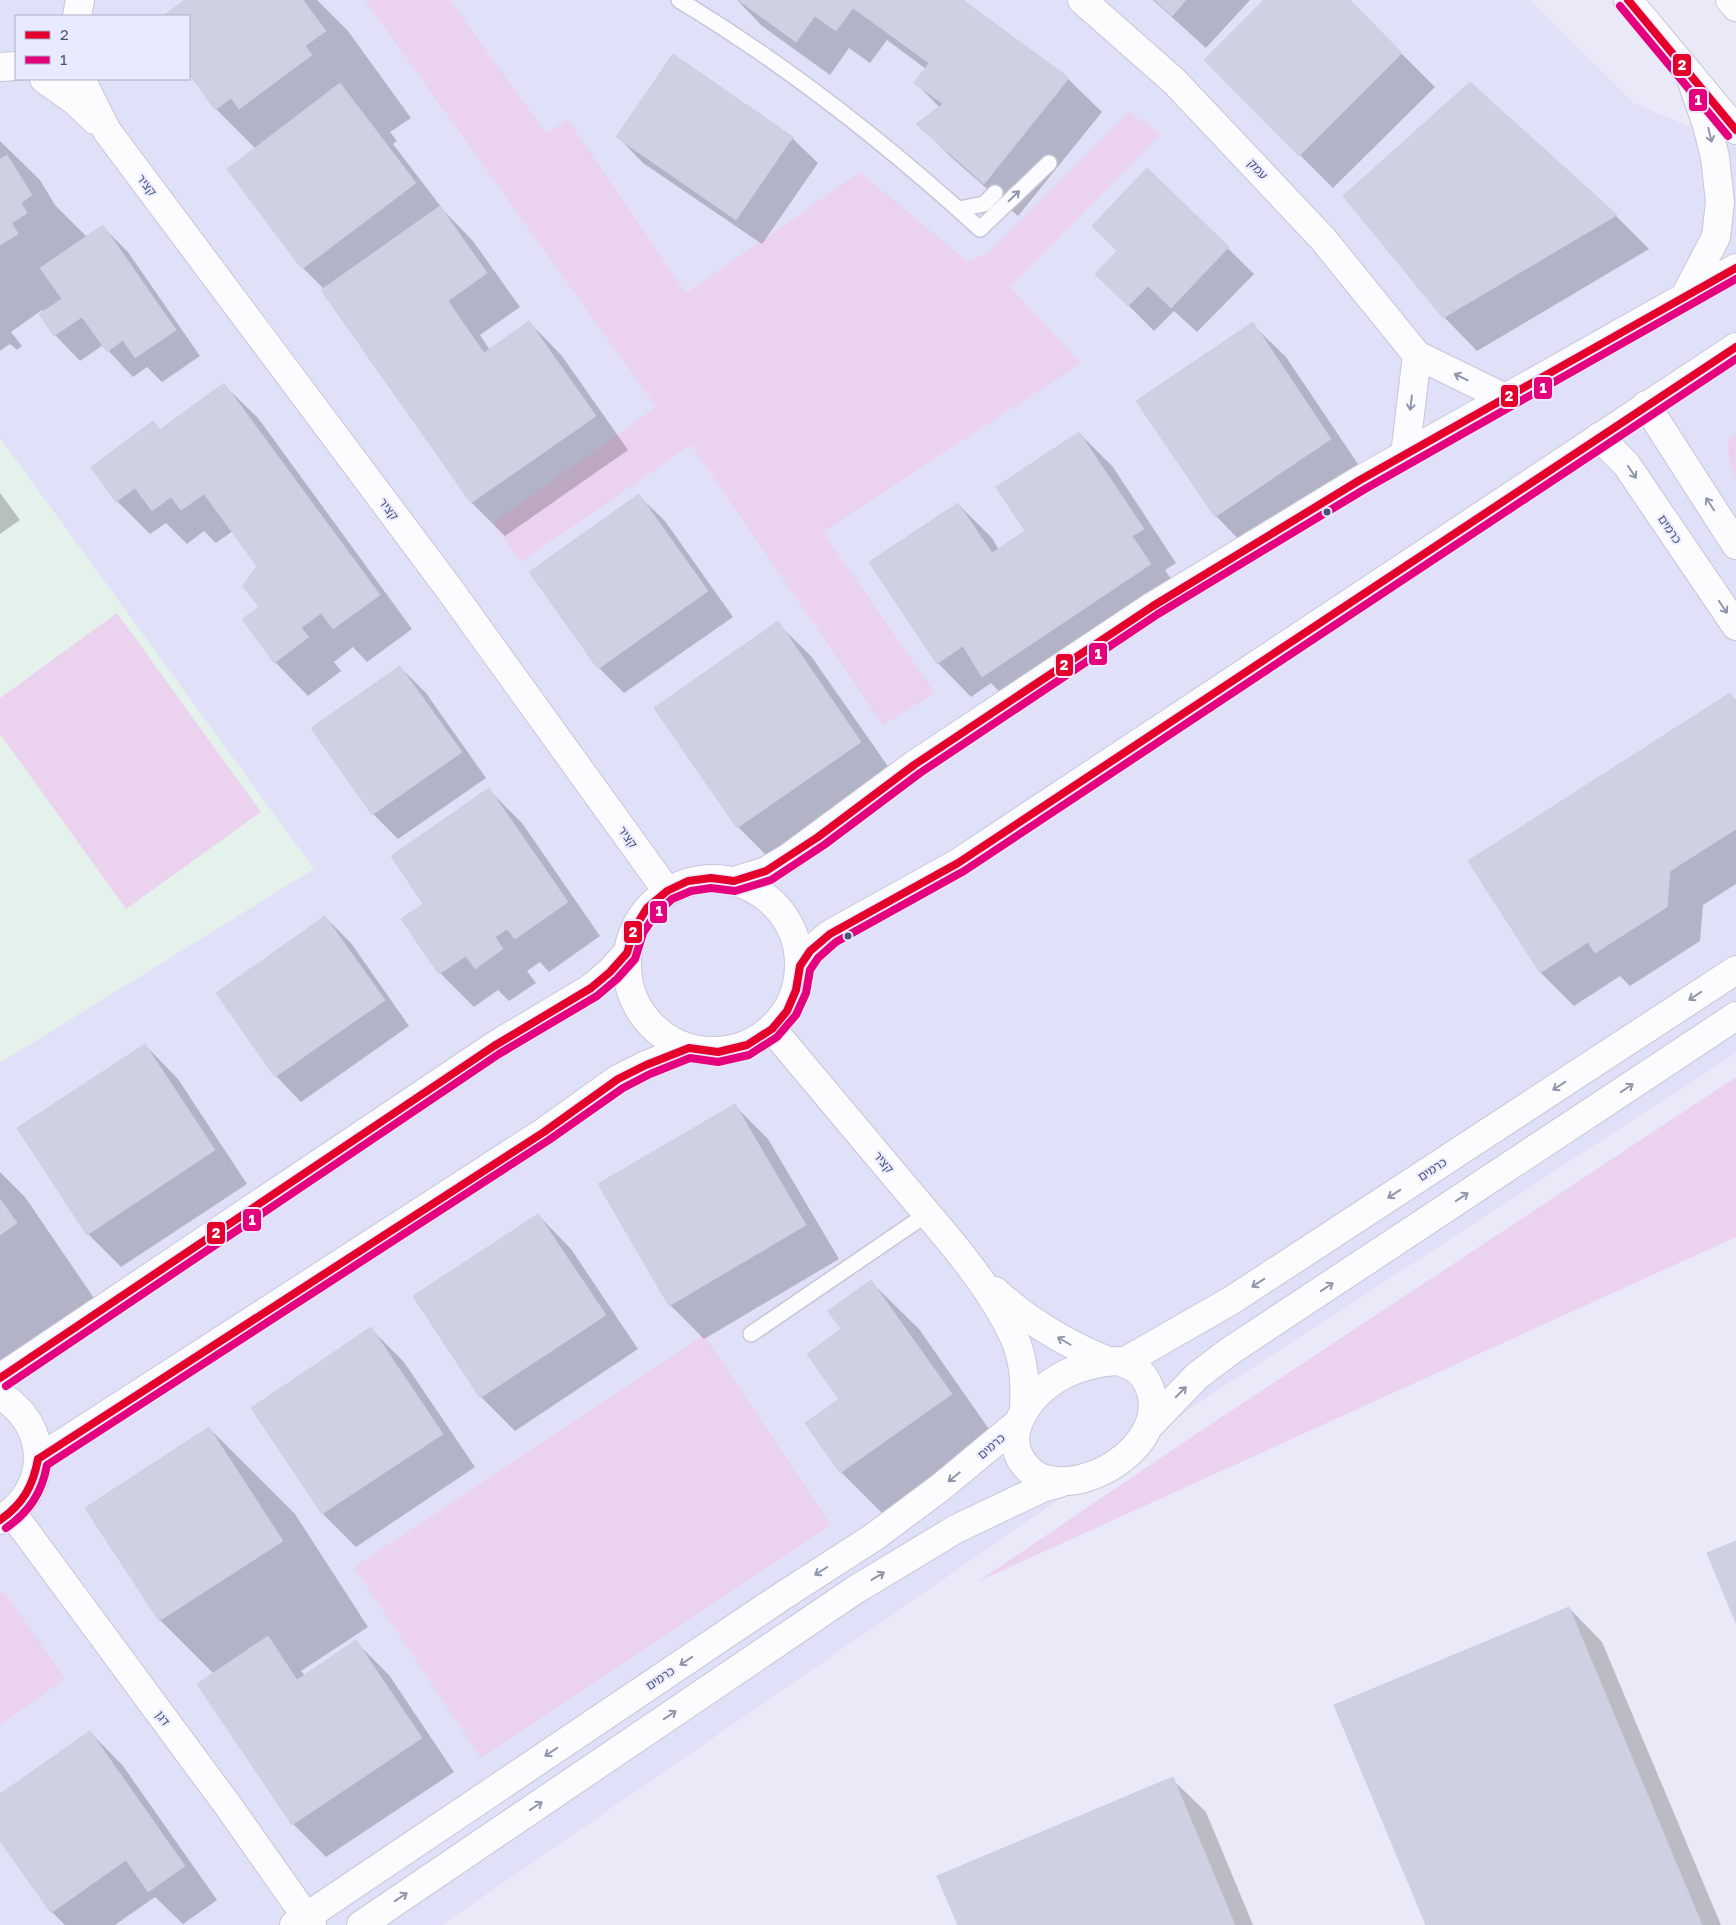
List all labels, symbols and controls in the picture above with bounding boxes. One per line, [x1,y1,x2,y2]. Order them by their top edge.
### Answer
legend [15,15,190,80]
text: 2 [60,25,69,43]
text: 1 [60,50,67,68]
line badge: 2 [1672,53,1692,77]
text: 2 [1678,56,1687,73]
line badge: 1 [1688,88,1708,112]
text: 1 [1694,91,1702,108]
one-way arrow [1706,127,1715,143]
street label: עמק [1245,156,1271,182]
street label: קציר [134,171,160,199]
one-way arrow [1008,190,1021,202]
one-way arrow [1454,372,1469,381]
line badge: 1 [1533,376,1553,400]
text: 1 [1539,379,1547,396]
line badge: 2 [1500,384,1519,408]
text: 2 [1505,387,1514,404]
one-way arrow [1406,395,1416,411]
one-way arrow [1627,465,1637,479]
street label: קציר [376,495,402,523]
one-way arrow [1704,497,1714,511]
unlabelled marker [1322,507,1332,517]
street label: כרמים [1655,512,1685,546]
one-way arrow [1718,600,1728,614]
line badge: 1 [1088,642,1108,666]
text: 1 [1094,645,1102,662]
line badge: 2 [1055,653,1074,677]
text: 2 [1060,656,1069,673]
street label: קציר [615,823,641,851]
line badge: 1 [649,900,668,924]
text: 1 [655,902,663,919]
line badge: 2 [623,920,643,944]
text: 2 [629,923,638,940]
unlabelled marker [843,931,853,941]
one-way arrow [1689,992,1703,1002]
one-way arrow [1553,1081,1567,1091]
one-way arrow [1620,1083,1634,1093]
street label: קציר [871,1148,898,1176]
street label: כרמים [1415,1154,1449,1184]
one-way arrow [1387,1189,1401,1199]
one-way arrow [1455,1192,1469,1202]
line badge: 1 [242,1208,262,1232]
text: 1 [248,1211,256,1228]
line badge: 2 [206,1221,226,1245]
text: 2 [212,1224,221,1241]
one-way arrow [1251,1278,1265,1288]
one-way arrow [1320,1281,1334,1292]
one-way arrow [1056,1336,1071,1346]
one-way arrow [1175,1385,1187,1398]
street label: כרמים [974,1430,1008,1462]
one-way arrow [948,1472,961,1483]
one-way arrow [815,1566,829,1576]
one-way arrow [871,1571,885,1581]
one-way arrow [679,1655,693,1666]
street label: כרמים [643,1663,677,1693]
street label: דגן [153,1708,174,1729]
one-way arrow [663,1710,677,1720]
one-way arrow [545,1747,559,1757]
one-way arrow [528,1801,542,1811]
one-way arrow [394,1892,408,1903]

